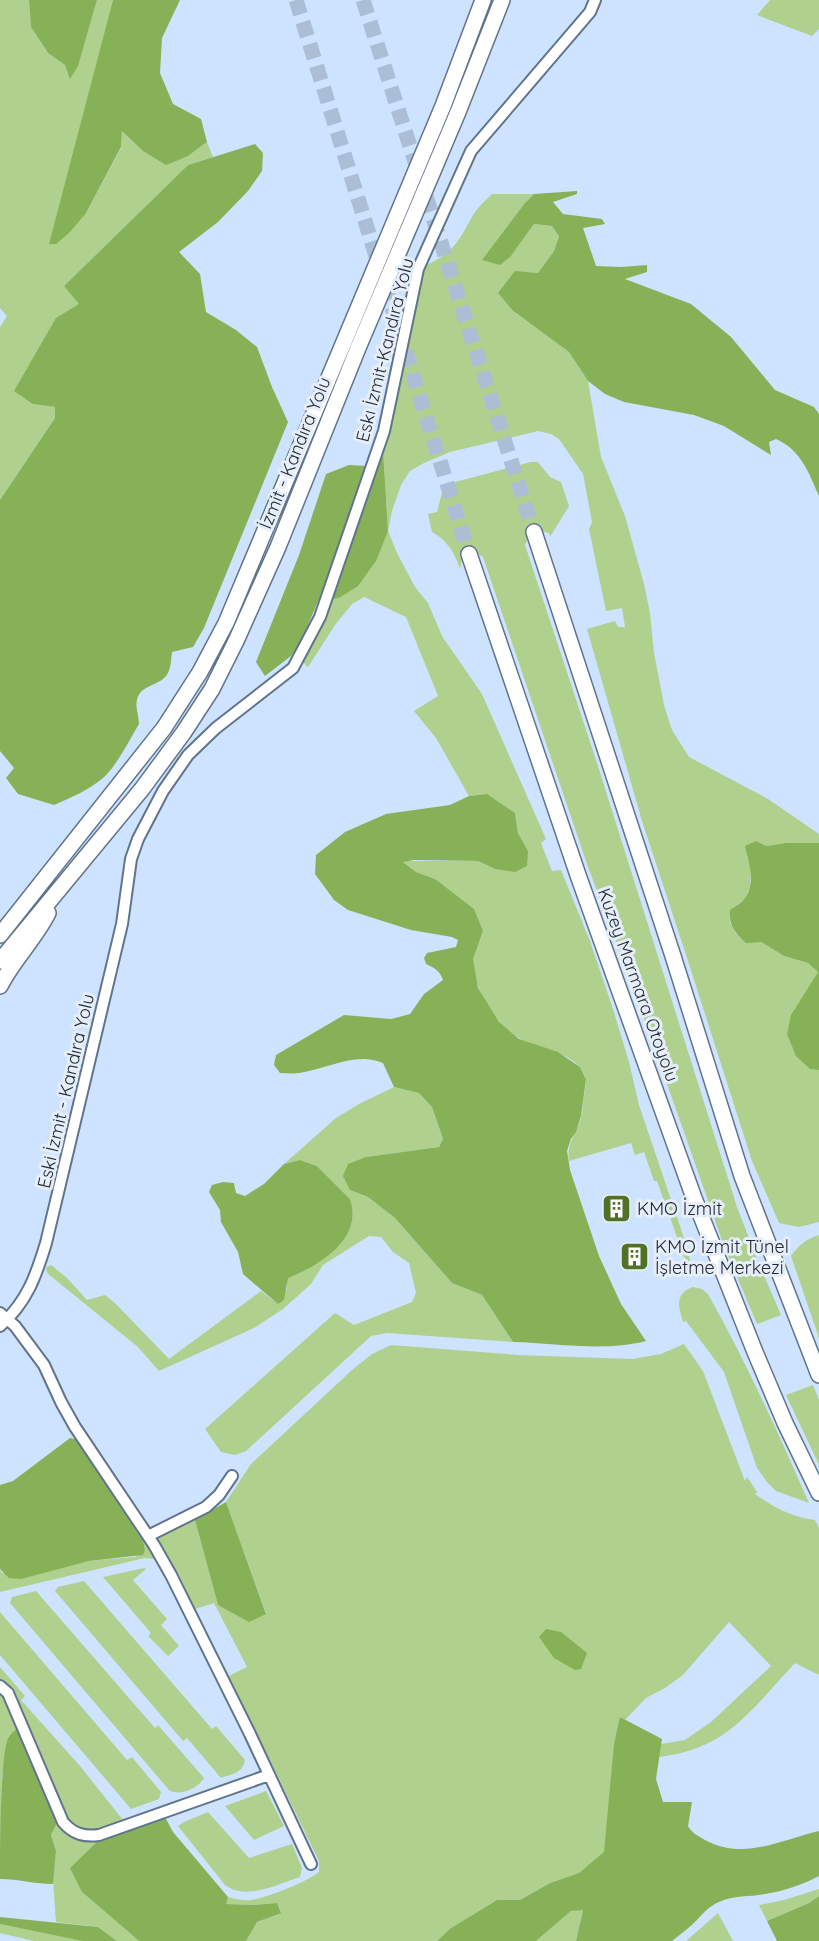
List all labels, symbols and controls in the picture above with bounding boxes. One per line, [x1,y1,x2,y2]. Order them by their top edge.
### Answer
street label: Eskı İzmit-Kandıra Yolu [351,255,419,444]
street label: İzmit - Kandıra Yolu [254,374,335,532]
street label: Kuzey Marmara Otoyolu [593,885,684,1085]
street label: Eski İzmit - Kandıra Yolu [32,992,99,1190]
building icon: KMO İzmit [600,1193,632,1225]
place label: KMO İzmit [637,1197,722,1220]
place label: KMO İzmit Tünel İşletme Merkezi [655,1235,789,1279]
building icon: KMO İzmit Tünel İşletme Merkezi [618,1241,650,1273]

